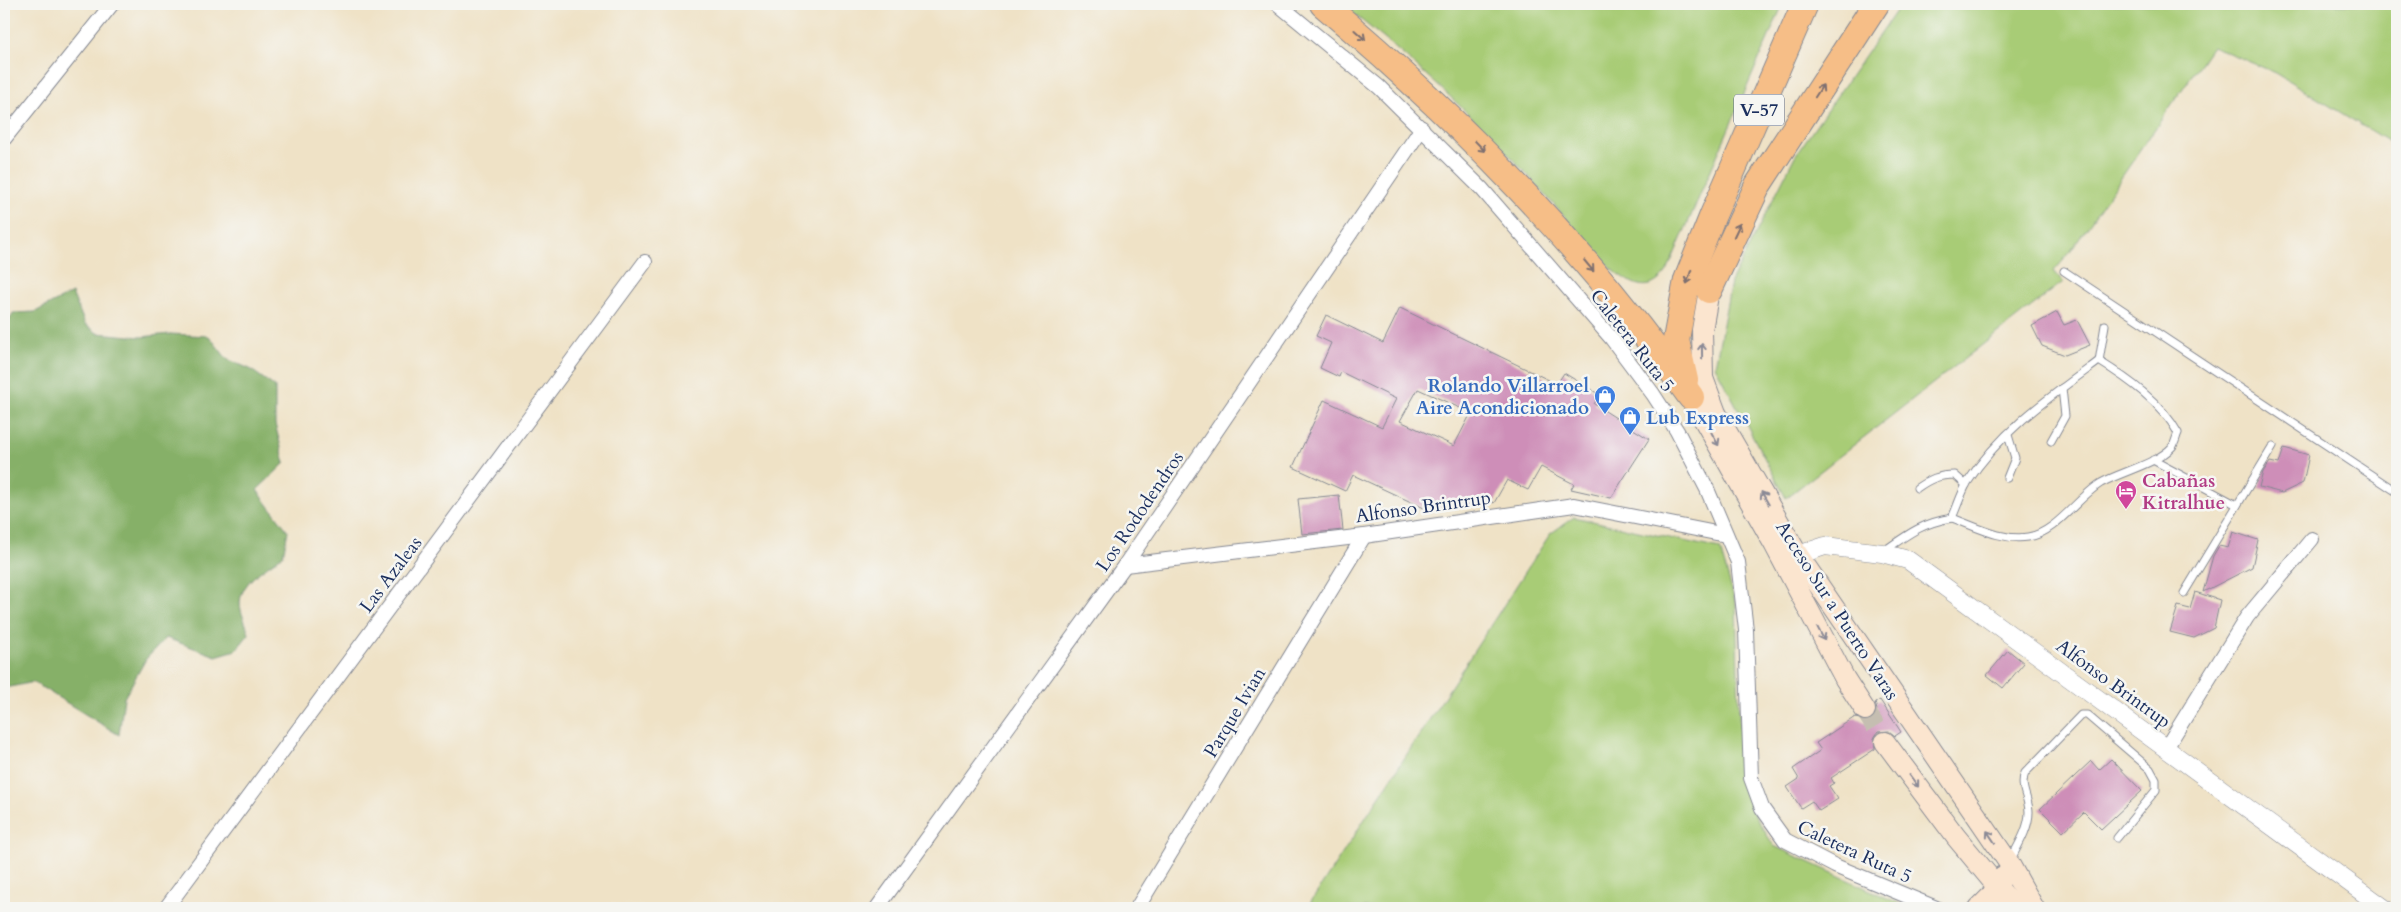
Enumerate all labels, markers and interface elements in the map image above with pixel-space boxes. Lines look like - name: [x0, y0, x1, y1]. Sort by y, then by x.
- one-way arrow: [1354, 29, 1367, 41]
- one-way arrow: [1815, 84, 1825, 98]
- road number: V-57: [1734, 94, 1784, 126]
- one-way arrow: [1474, 139, 1486, 152]
- one-way arrow: [1733, 223, 1742, 238]
- one-way arrow: [1583, 259, 1594, 272]
- one-way arrow: [1684, 269, 1693, 284]
- street label: Caletera Ruta 5: [1584, 284, 1681, 397]
- one-way arrow: [1698, 343, 1707, 359]
- place label: Rolando Villarroel Aire Acondicionado: [1416, 373, 1589, 421]
- shop icon: Rolando Villarroel Aire Acondicionado: [1593, 384, 1617, 415]
- shop icon: Lub Express: [1618, 405, 1642, 436]
- place label: Lub Express: [1646, 405, 1749, 431]
- one-way arrow: [1710, 432, 1720, 446]
- street label: Los Rododendros: [1090, 446, 1190, 577]
- place label: Cabañas Kitralhue: [2142, 468, 2225, 516]
- hotel icon: Cabañas Kitralhue: [2114, 479, 2138, 510]
- street label: Alfonso Brintrup: [1354, 485, 1492, 529]
- one-way arrow: [1760, 491, 1770, 505]
- street label: Acceso Sur a Puerto Varas: [1769, 516, 1905, 705]
- street label: Las Azaleas: [354, 531, 428, 618]
- one-way arrow: [1817, 626, 1826, 641]
- street label: Alfonso Brintrup: [2051, 633, 2176, 734]
- street label: Parque Ivian: [1198, 662, 1272, 763]
- one-way arrow: [1909, 774, 1920, 787]
- street label: Caletera Ruta 5: [1793, 814, 1916, 890]
- one-way arrow: [1986, 830, 1996, 844]

